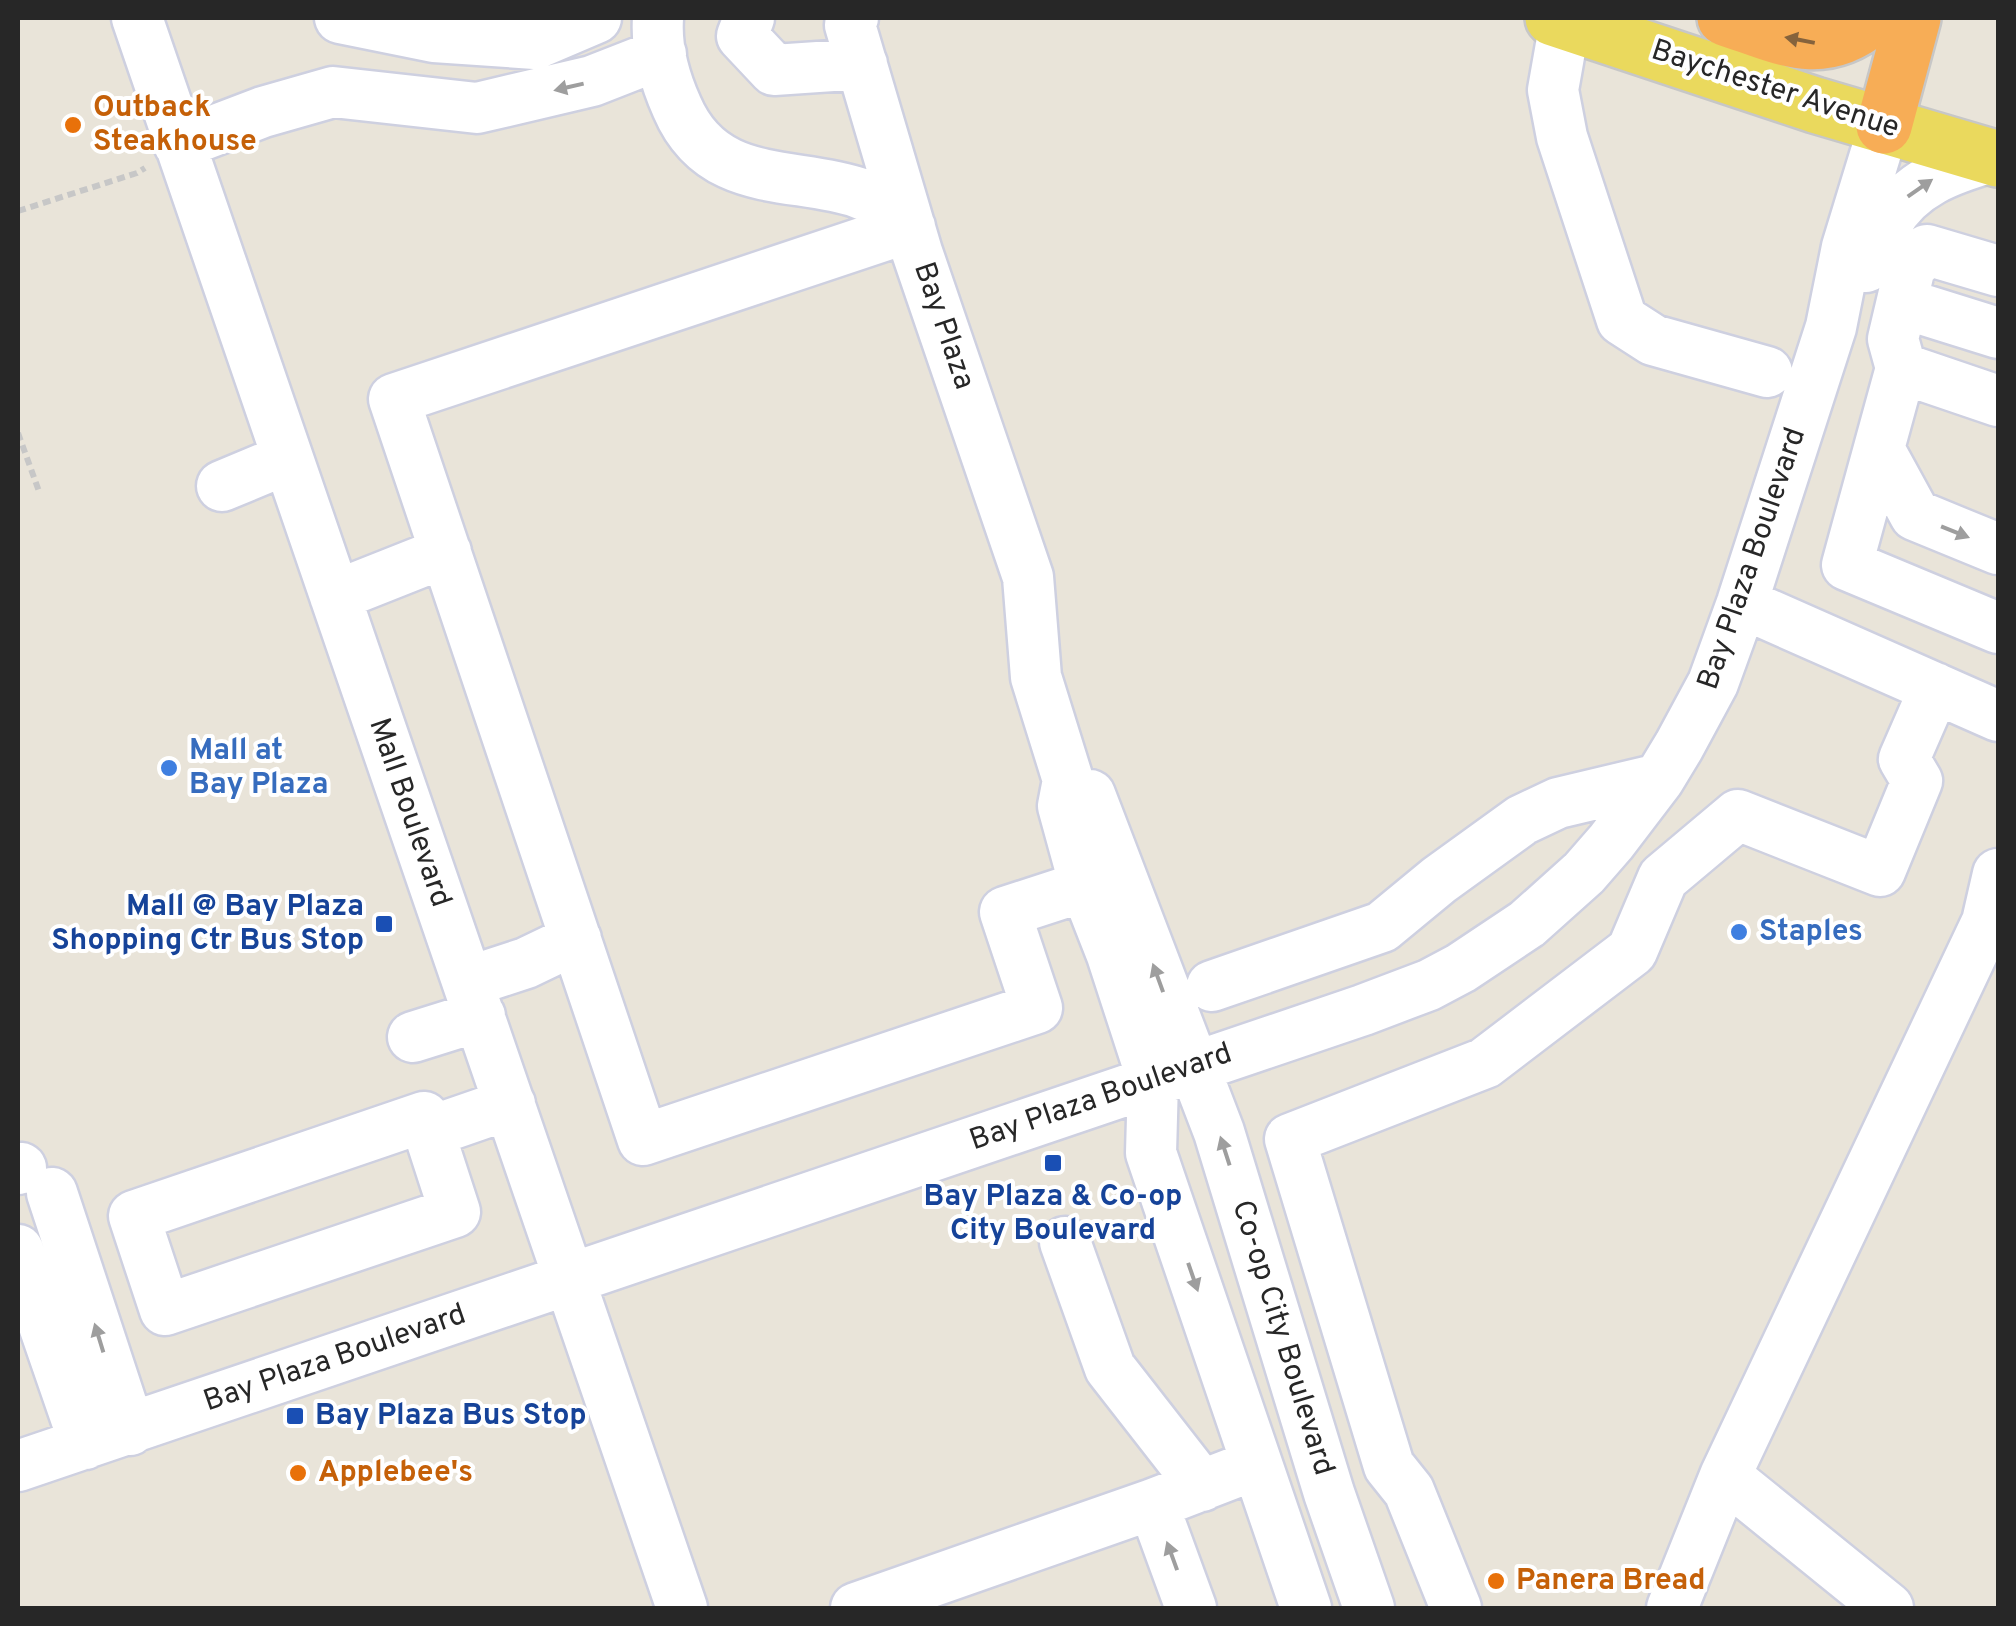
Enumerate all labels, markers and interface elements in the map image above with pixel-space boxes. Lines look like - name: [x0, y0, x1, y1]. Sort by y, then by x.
- street label: Baychester Avenue: [1646, 32, 1904, 148]
- one-way arrow: [1784, 32, 1815, 47]
- one-way arrow: [553, 79, 584, 95]
- place label: Outback Steakhouse: [93, 90, 257, 161]
- marker: Outback Steakhouse: [62, 114, 84, 136]
- one-way arrow: [1907, 179, 1934, 198]
- street label: Bay Plaza: [904, 258, 982, 394]
- street label: Bay Plaza Boulevard: [1691, 423, 1815, 695]
- one-way arrow: [1941, 524, 1971, 540]
- street label: Mall Boulevard: [359, 714, 459, 912]
- place label: Mall at Bay Plaza: [189, 733, 329, 804]
- marker: Mall at Bay Plaza: [158, 757, 180, 779]
- place label: Mall @ Bay Plaza Shopping Ctr Bus Stop: [51, 889, 364, 960]
- marker: Mall @ Bay Plaza Shopping Ctr Bus Stop: [373, 913, 395, 935]
- place label: Staples: [1759, 914, 1863, 951]
- marker: Staples: [1728, 921, 1750, 943]
- one-way arrow: [1150, 962, 1165, 992]
- street label: Bay Plaza Boulevard: [965, 1036, 1237, 1160]
- one-way arrow: [1217, 1135, 1232, 1166]
- marker: Bay Plaza & Co-op City Boulevard: [1042, 1152, 1064, 1174]
- place label: Bay Plaza & Co-op City Boulevard: [924, 1179, 1182, 1250]
- street label: Co-op City Boulevard: [1223, 1196, 1341, 1480]
- one-way arrow: [1186, 1262, 1201, 1292]
- street label: Bay Plaza Boulevard: [199, 1297, 471, 1421]
- one-way arrow: [90, 1322, 105, 1352]
- place label: Bay Plaza Bus Stop: [315, 1398, 587, 1435]
- marker: Bay Plaza Bus Stop: [284, 1405, 306, 1427]
- place label: Applebee's: [318, 1455, 473, 1492]
- marker: Applebee's: [287, 1462, 309, 1484]
- one-way arrow: [1164, 1541, 1179, 1571]
- place label: Panera Bread: [1516, 1563, 1706, 1600]
- marker: Panera Bread: [1485, 1570, 1507, 1592]

